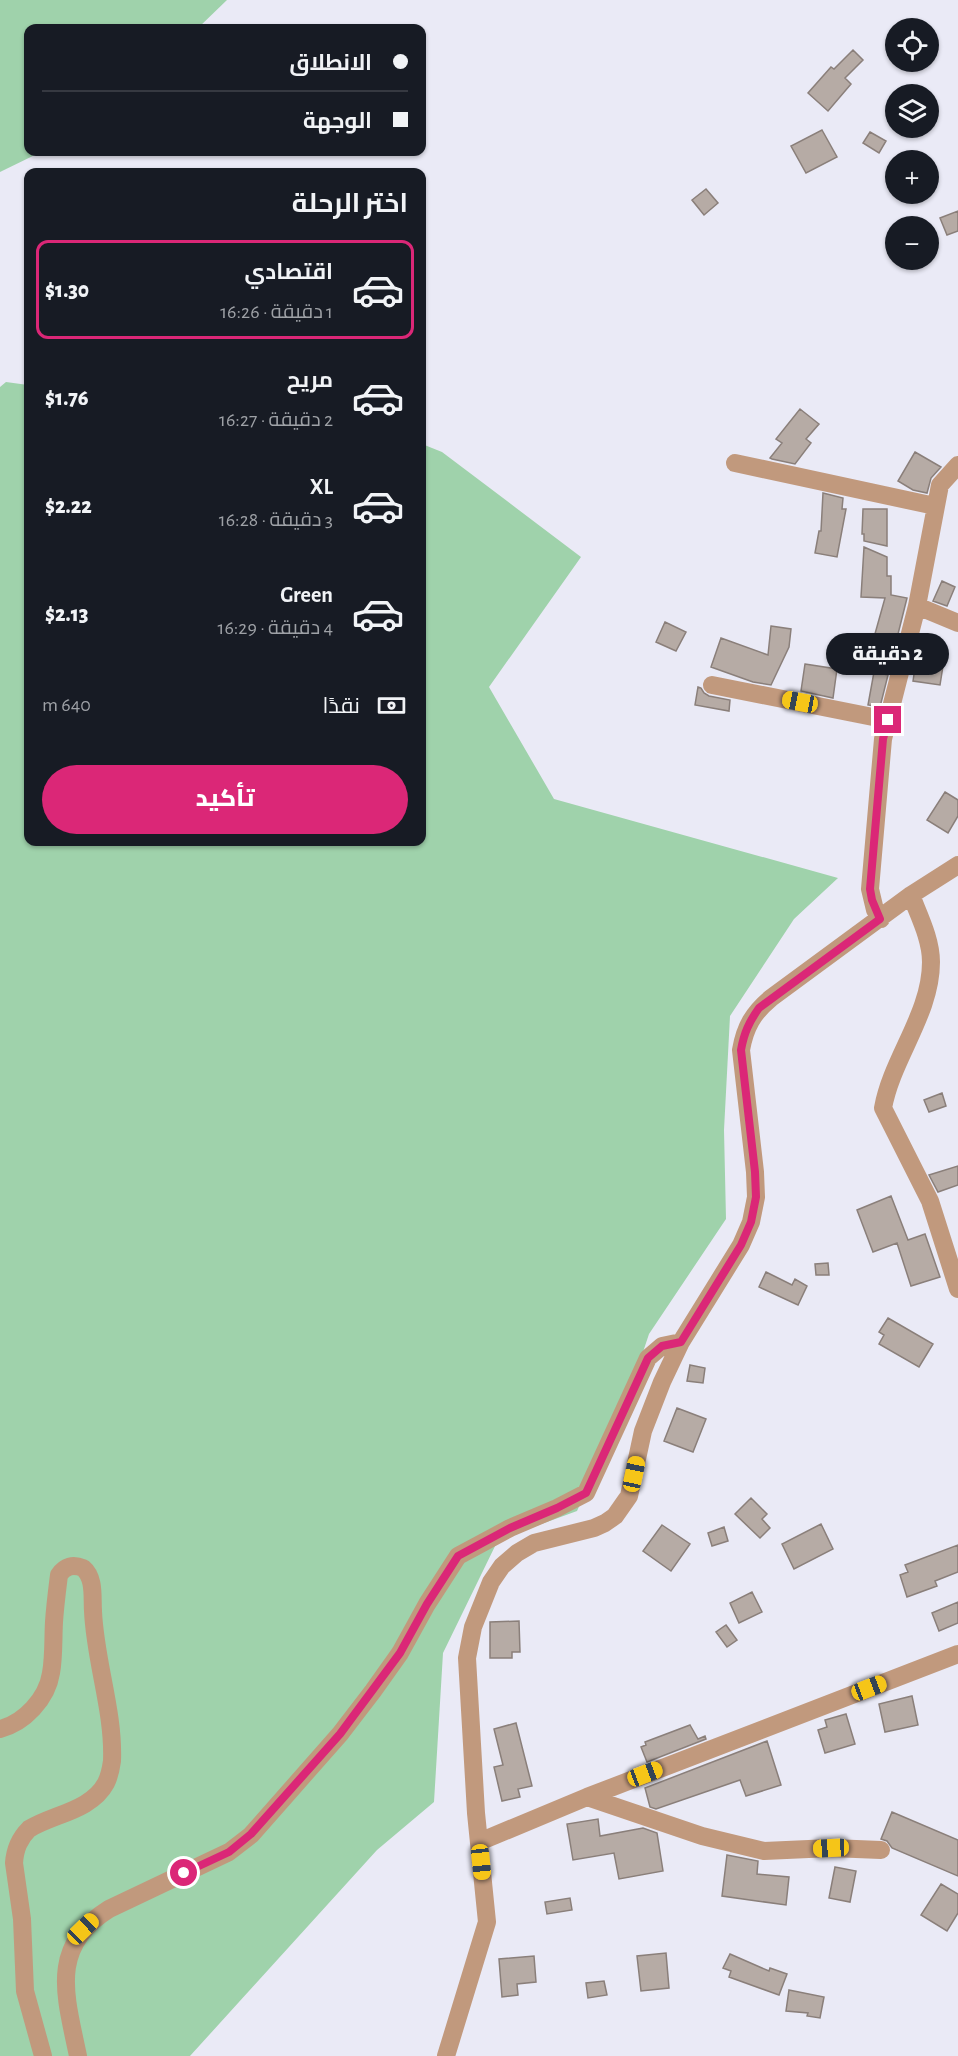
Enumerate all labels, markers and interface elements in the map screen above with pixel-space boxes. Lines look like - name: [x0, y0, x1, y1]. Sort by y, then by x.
- map controls: [885, 18, 939, 270]
- button: locate: [885, 18, 939, 72]
- text: الانطلاق: [289, 52, 372, 74]
- button: layers: [885, 84, 939, 138]
- text: الوجهة: [303, 110, 372, 132]
- button: +: [885, 150, 939, 204]
- text: اختر الرحلة: [292, 190, 408, 217]
- button: −: [885, 216, 939, 270]
- text: اقتصادي: [244, 261, 333, 283]
- icon: car: [351, 263, 405, 317]
- text: $1.30: [45, 279, 89, 301]
- text: 1 دقيقة · 16:26: [220, 302, 333, 322]
- text: مريح: [287, 369, 333, 391]
- icon: car: [351, 371, 405, 425]
- text: $1.76: [45, 387, 89, 409]
- text: 2 دقيقة · 16:27: [219, 410, 333, 430]
- text: XL: [310, 476, 333, 498]
- icon: car: [351, 479, 405, 533]
- text: $2.22: [45, 495, 92, 517]
- text: 3 دقيقة · 16:28: [219, 510, 333, 530]
- text: Green: [280, 584, 333, 606]
- icon: car: [351, 587, 405, 641]
- text: $2.13: [45, 603, 88, 625]
- text: 4 دقيقة · 16:29: [218, 618, 333, 638]
- callout: 2 دقيقة: [826, 633, 950, 675]
- text: 2 دقيقة: [852, 644, 923, 664]
- icon: cash: [375, 689, 408, 722]
- car: [781, 690, 819, 714]
- text: 640 m: [42, 695, 91, 715]
- text: نقدًا: [322, 695, 360, 717]
- route end: [874, 706, 901, 733]
- button: تأكيد: [42, 765, 408, 834]
- car: [621, 1455, 647, 1493]
- car: [849, 1673, 889, 1703]
- car: [625, 1759, 665, 1789]
- car: [813, 1838, 849, 1858]
- car: [470, 1843, 492, 1881]
- route start: [170, 1859, 197, 1886]
- car: [64, 1910, 102, 1948]

